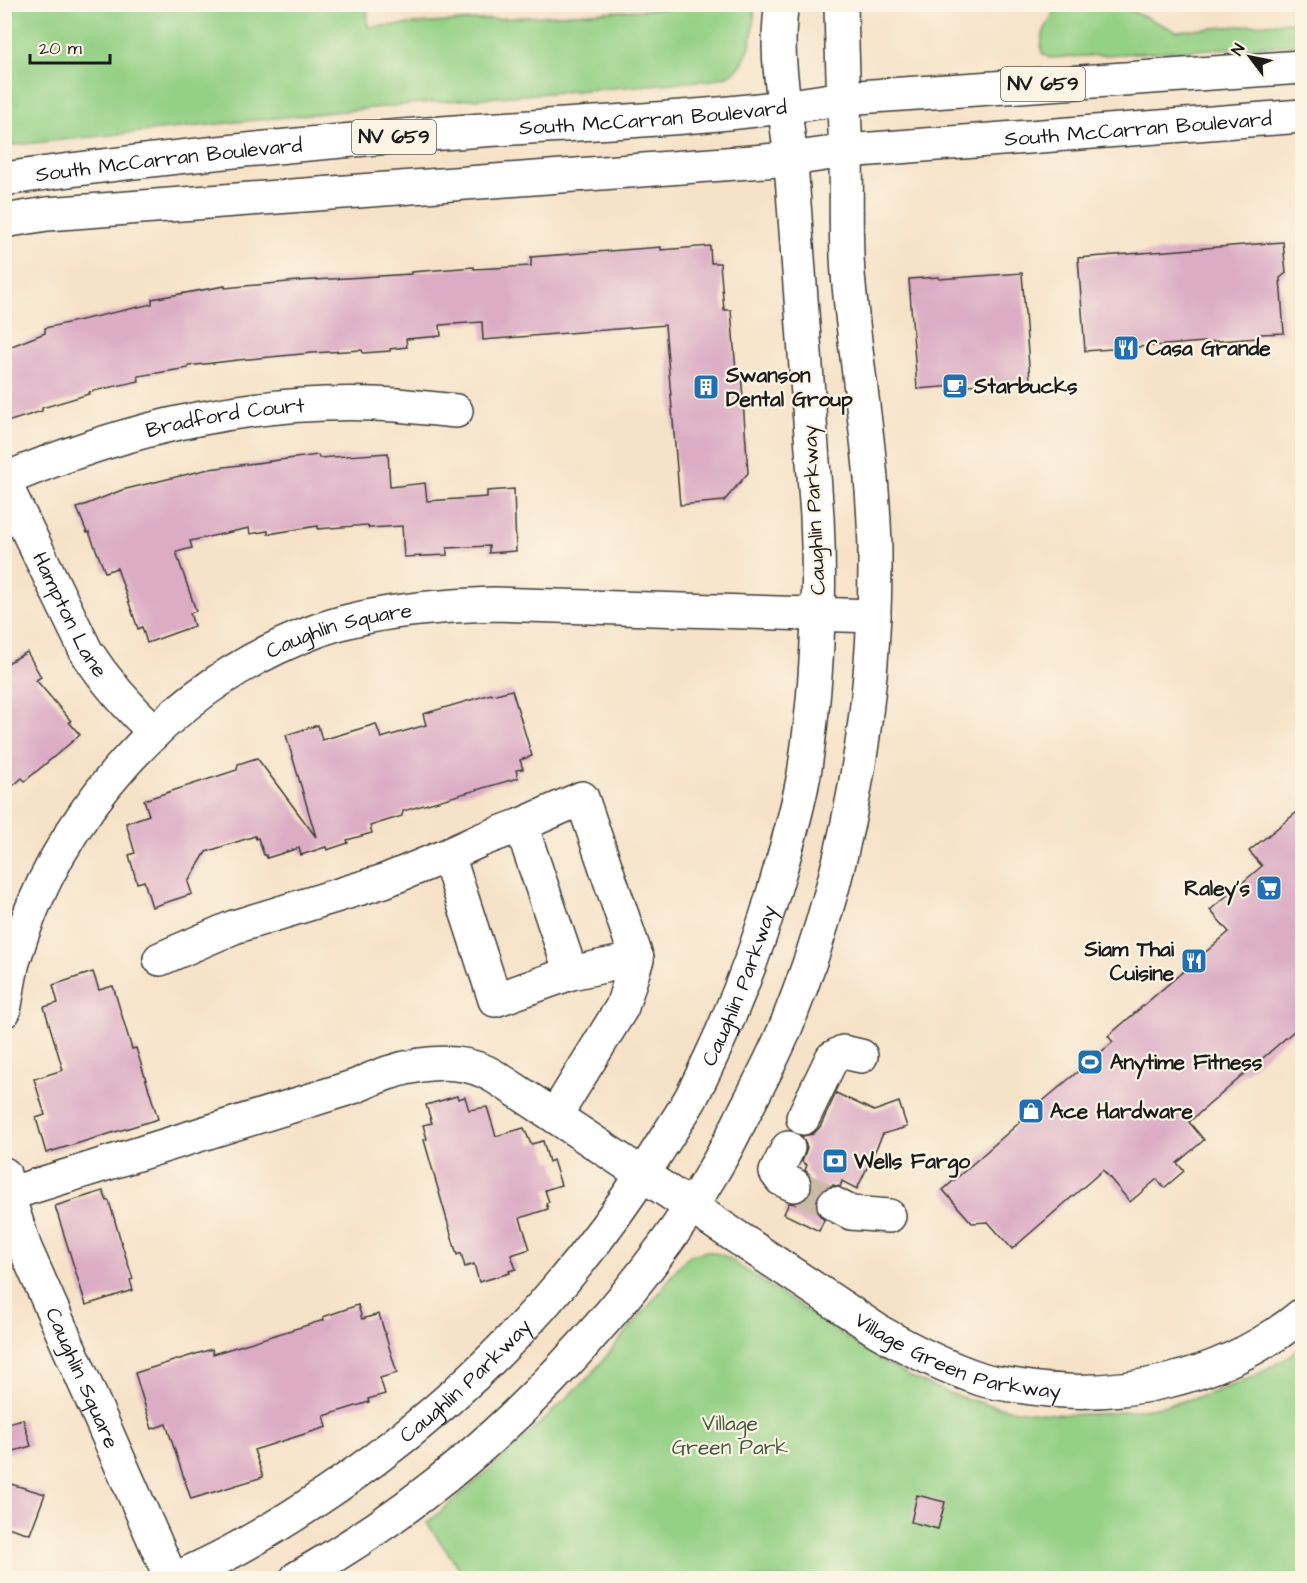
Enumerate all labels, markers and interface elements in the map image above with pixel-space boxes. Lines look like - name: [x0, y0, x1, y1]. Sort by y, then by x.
- scale bar: [30, 27, 110, 65]
- north arrow: [1220, 27, 1280, 87]
- text: 20 m: [39, 36, 82, 61]
- text: N: [1226, 39, 1250, 60]
- road number: NV 659: [1001, 67, 1085, 101]
- street label: South McCarran Boulevard: [518, 92, 789, 142]
- street label: South McCarran Boulevard: [1003, 104, 1273, 153]
- road number: NV 659: [352, 120, 436, 154]
- street label: South McCarran Boulevard: [34, 130, 304, 189]
- restaurant icon: Casa Grande: [1111, 333, 1141, 363]
- place label: Casa Grande: [1146, 334, 1271, 363]
- place label: Swanson Dental Group: [725, 361, 853, 415]
- cafe icon: Starbucks: [940, 371, 970, 401]
- building icon: Swanson Dental Group: [691, 372, 721, 402]
- place label: Starbucks: [973, 372, 1078, 401]
- street label: Bradford Court: [143, 390, 306, 445]
- street label: Caughlin Parkway: [795, 423, 835, 596]
- street label: Hampton Lane: [25, 547, 114, 683]
- street label: Caughlin Square: [261, 595, 414, 665]
- supermarket icon: Raley's: [1254, 873, 1284, 903]
- place label: Raley's: [1184, 874, 1250, 906]
- street label: Caughlin Parkway: [694, 901, 785, 1071]
- place label: Siam Thai Cuisine: [1084, 935, 1175, 988]
- restaurant icon: Siam Thai Cuisine: [1179, 946, 1209, 976]
- sports icon: Anytime Fitness: [1075, 1047, 1105, 1077]
- place label: Anytime Fitness: [1110, 1048, 1263, 1080]
- shop icon: Ace Hardware: [1016, 1096, 1046, 1126]
- place label: Ace Hardware: [1050, 1097, 1194, 1126]
- bank icon: Wells Fargo: [820, 1146, 850, 1176]
- place label: Wells Fargo: [853, 1147, 970, 1178]
- street label: Caughlin Square: [39, 1303, 126, 1453]
- street label: Village Green Parkway: [849, 1305, 1062, 1407]
- street label: Caughlin Parkway: [393, 1312, 540, 1449]
- park label: Village Green Park: [672, 1409, 788, 1462]

